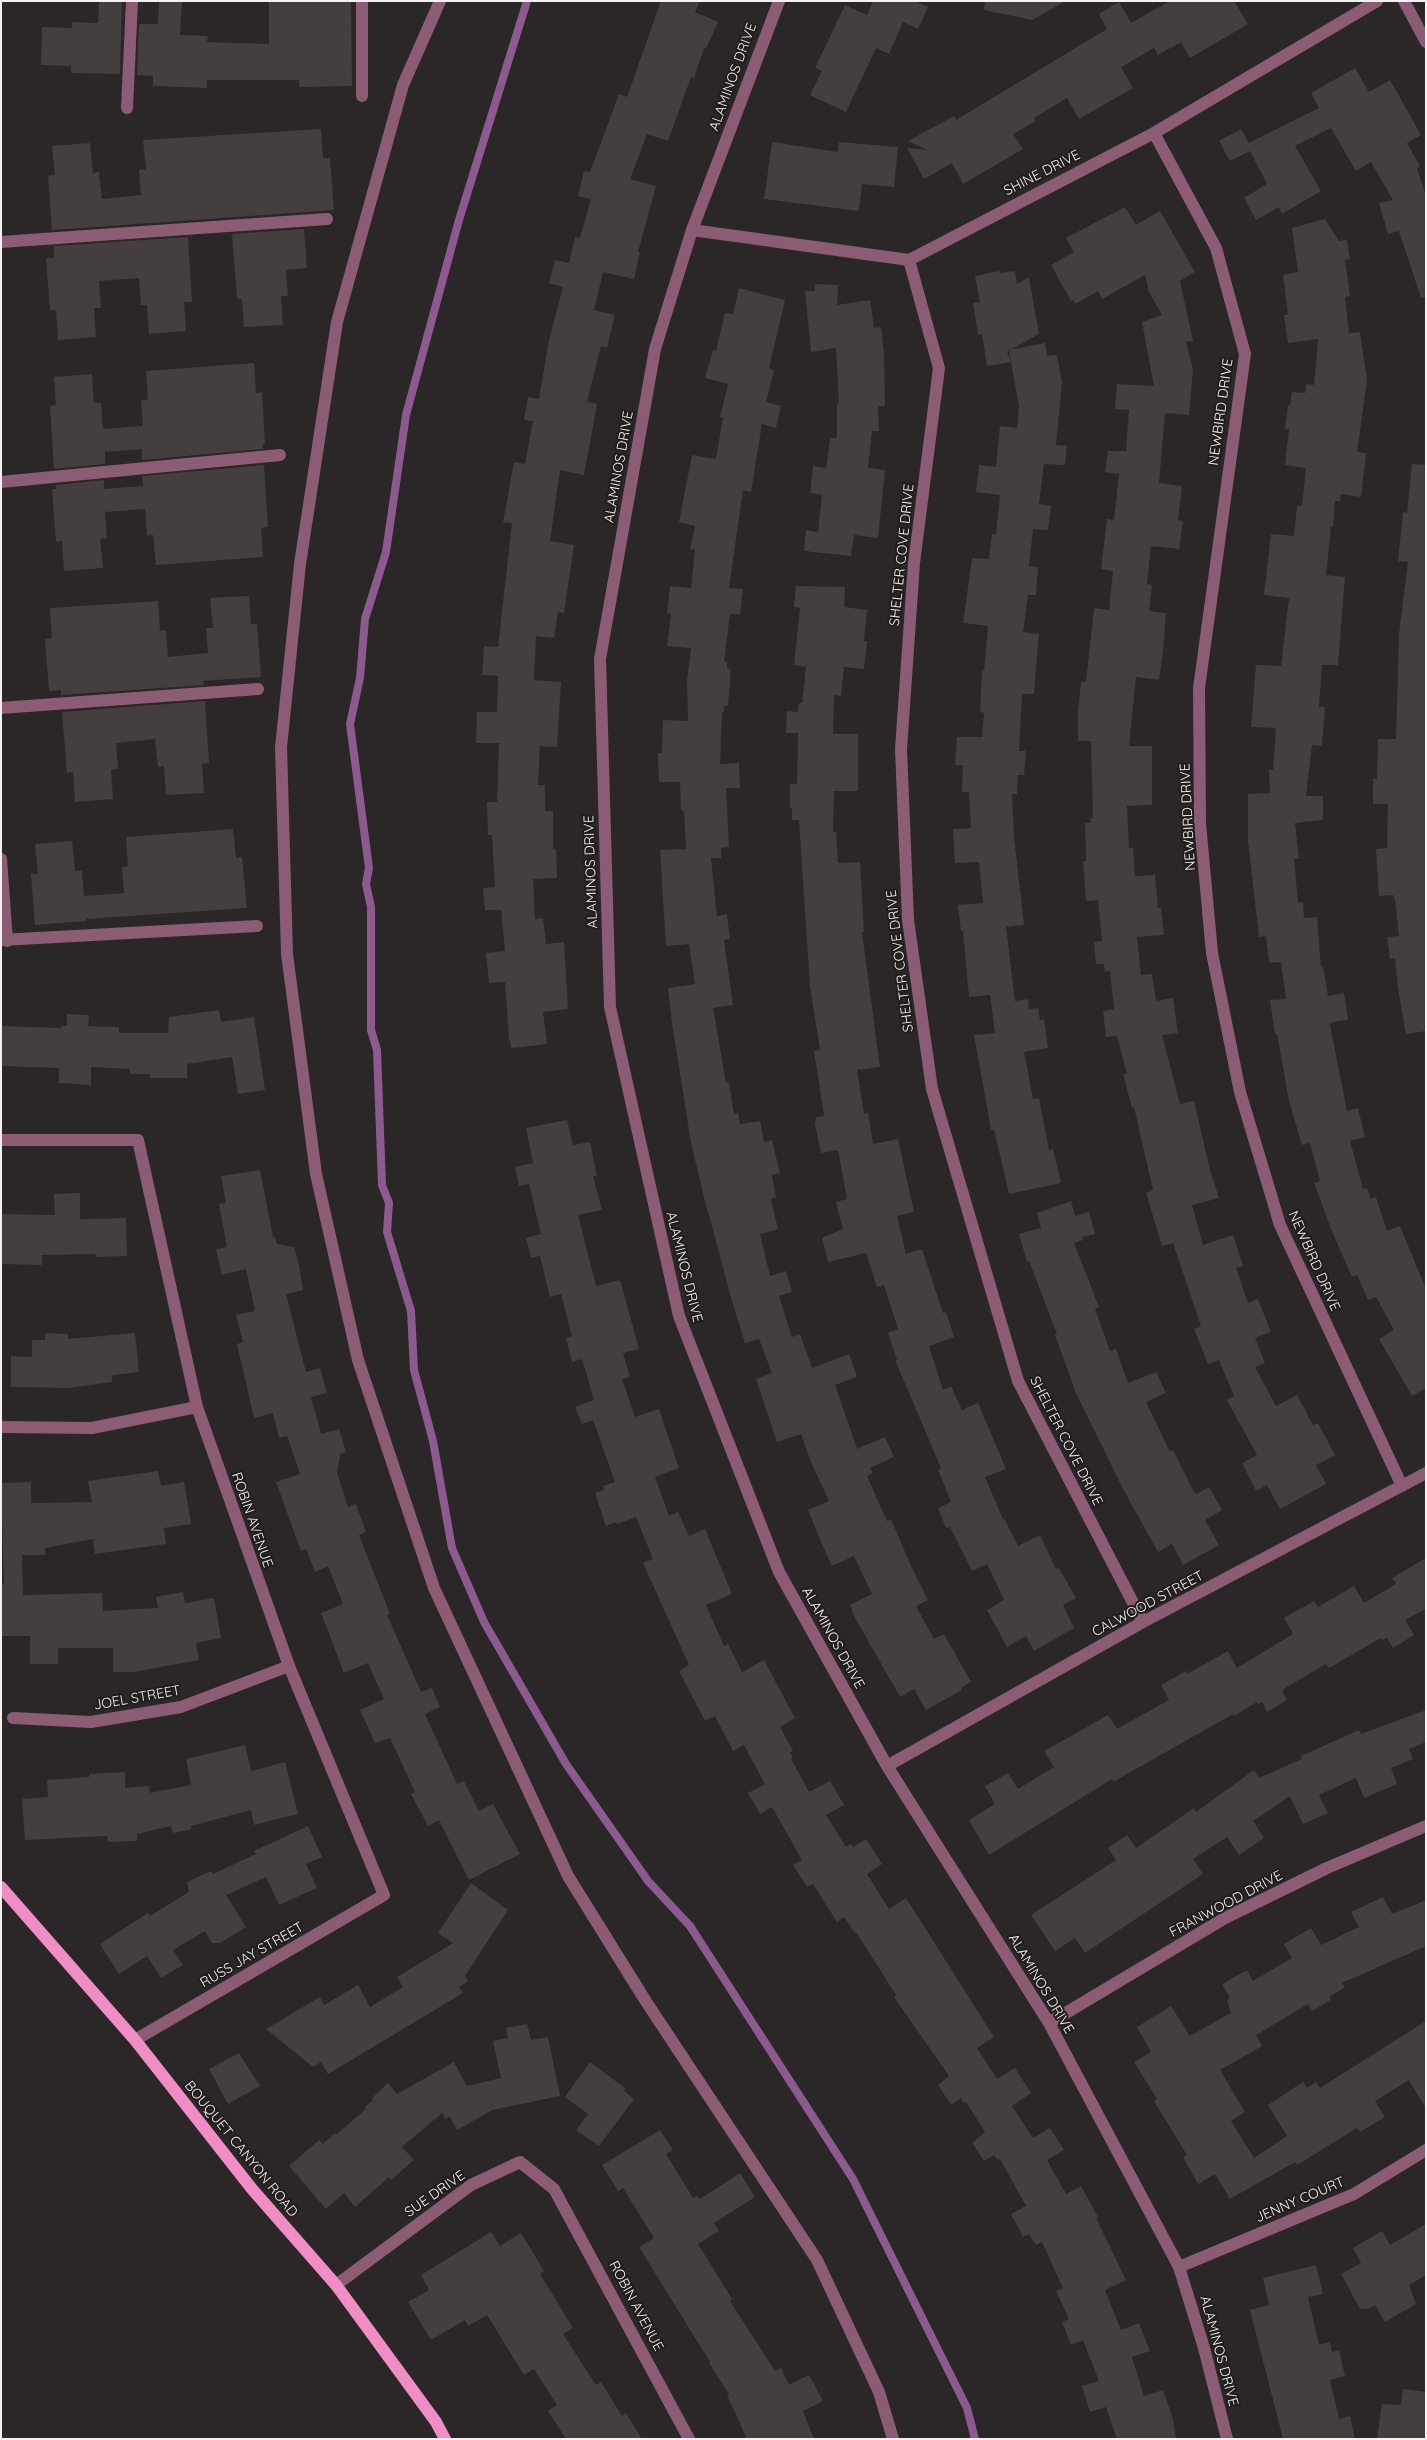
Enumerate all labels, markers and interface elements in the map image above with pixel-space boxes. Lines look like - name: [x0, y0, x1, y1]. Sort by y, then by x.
- street label: ALAMINOS DRIVE: [706, 21, 760, 133]
- street label: SHINE DRIVE: [1001, 147, 1083, 199]
- street label: NEWBIRD DRIVE: [1205, 357, 1237, 467]
- street label: ALAMINOS DRIVE: [601, 410, 637, 524]
- street label: SHELTER COVE DRIVE: [886, 483, 918, 627]
- street label: NEWBIRD DRIVE: [1177, 763, 1199, 871]
- street label: ALAMINOS DRIVE: [581, 815, 601, 929]
- street label: SHELTER COVE DRIVE: [883, 889, 917, 1033]
- street label: NEWBIRD DRIVE: [1284, 1208, 1344, 1314]
- street label: ALAMINOS DRIVE: [662, 1210, 706, 1324]
- street label: SHELTER COVE DRIVE: [1026, 1373, 1106, 1509]
- street label: ROBIN AVENUE: [228, 1470, 276, 1570]
- street label: CALWOOD STREET: [1089, 1567, 1207, 1641]
- street label: ALAMINOS DRIVE: [798, 1584, 868, 1692]
- street label: JOEL STREET: [92, 1682, 182, 1714]
- street label: FRANWOOD DRIVE: [1167, 1867, 1285, 1941]
- street label: RUSS JAY STREET: [197, 1919, 307, 1991]
- street label: ALAMINOS DRIVE: [1005, 1931, 1077, 2037]
- street label: BOUQUET CANYON ROAD: [181, 2077, 301, 2221]
- street label: SUE DRIVE: [402, 2167, 468, 2221]
- street label: JENNY COURT: [1253, 2174, 1347, 2226]
- street label: ROBIN AVENUE: [605, 2258, 667, 2354]
- street label: ALAMINOS DRIVE: [1196, 2294, 1242, 2408]

